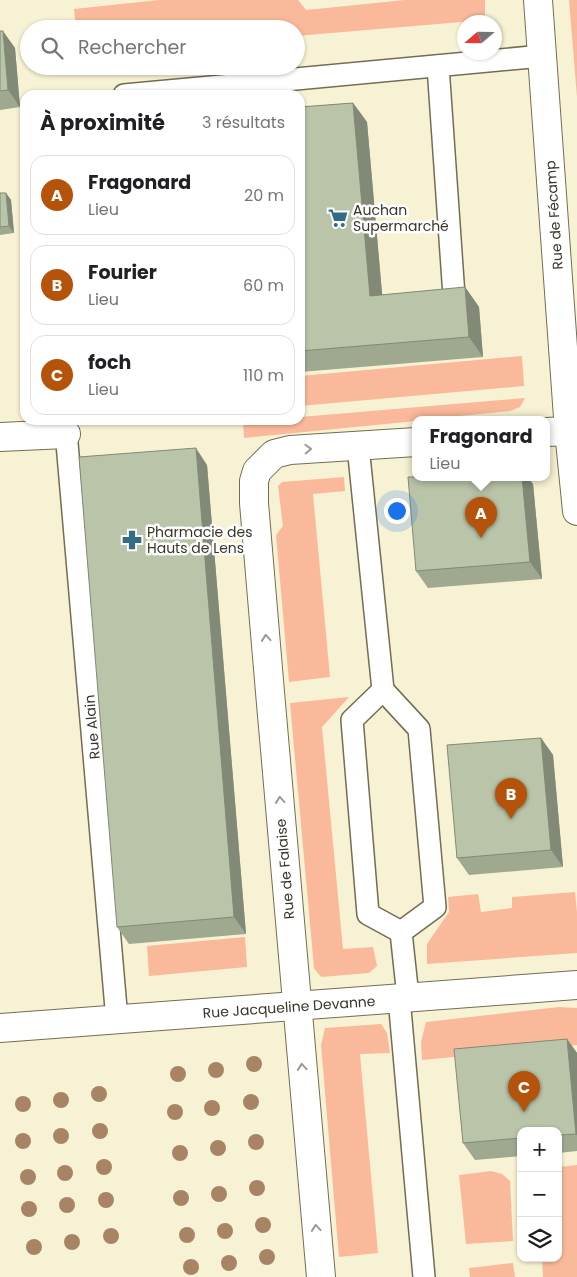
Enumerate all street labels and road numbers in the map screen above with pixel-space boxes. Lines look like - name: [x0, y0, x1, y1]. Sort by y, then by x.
- street label: Rue de Fécamp: [540, 160, 568, 270]
- street label: Rue Alain: [79, 694, 105, 760]
- street label: Rue de Falaise: [271, 818, 299, 920]
- street label: Rue Jacqueline Devanne: [202, 991, 376, 1023]

